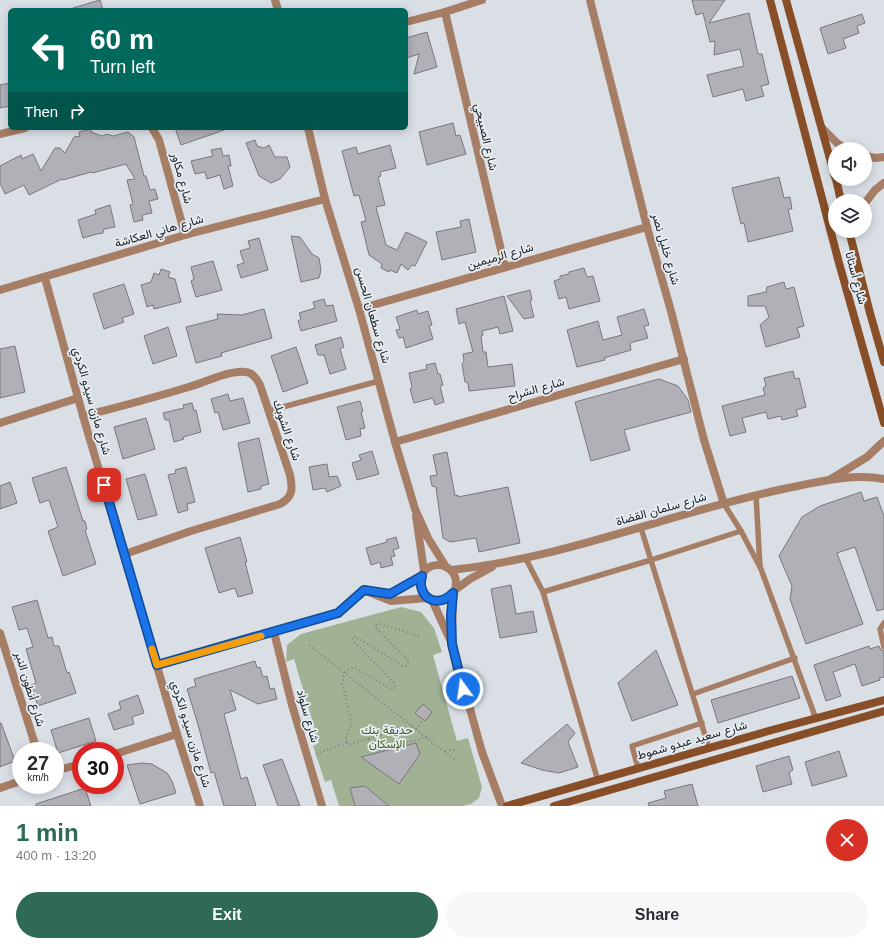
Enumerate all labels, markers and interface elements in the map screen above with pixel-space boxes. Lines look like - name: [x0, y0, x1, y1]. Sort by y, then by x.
- icon: left: [24, 24, 76, 76]
- text: 60 m: [90, 24, 154, 55]
- text: Turn left: [90, 57, 155, 77]
- icon: right: [66, 100, 88, 122]
- street label: شارع الصبيحي: [469, 102, 501, 173]
- text: Then: [24, 103, 58, 120]
- map controls: [828, 142, 872, 238]
- button: sound: [828, 142, 872, 186]
- street label: شارع مكاور: [166, 150, 196, 206]
- button: layers: [828, 194, 872, 238]
- street label: شارع خليل نصر: [647, 211, 683, 287]
- street label: شارع هاني العكاشة: [113, 212, 206, 253]
- street label: شارع الرميمين: [465, 240, 535, 274]
- street label: شارع أستانا: [840, 250, 870, 306]
- street label: شارع سطعان الحسن: [351, 265, 393, 365]
- street label: شارع مازن سيدو الكردي: [67, 346, 114, 457]
- street label: شارع الشراح: [506, 374, 567, 406]
- street label: شارع الشوبك: [268, 398, 304, 463]
- pin: [87, 468, 121, 502]
- icon: arrive: [93, 474, 115, 496]
- street label: شارع سلمان القضاة: [614, 489, 708, 531]
- street label: شارع أنطون النبر: [10, 649, 48, 729]
- position arrow: [442, 668, 484, 710]
- street label: شارع مازن سيدو الكردي: [165, 679, 214, 790]
- street label: شارع سلواد: [292, 688, 322, 745]
- street label: شارع سعيد عبدو شموط: [635, 718, 749, 764]
- park label: حديقة بنك الإسكان: [361, 723, 413, 752]
- speed limit sign: 30: [72, 742, 124, 794]
- text: 27: [27, 752, 49, 774]
- text: km/h: [27, 772, 49, 783]
- text: 1 min: [16, 819, 79, 846]
- button: close: [826, 819, 868, 861]
- text: 400 m · 13:20: [16, 848, 96, 863]
- button: Exit: [16, 892, 438, 938]
- button: Share: [446, 892, 868, 938]

